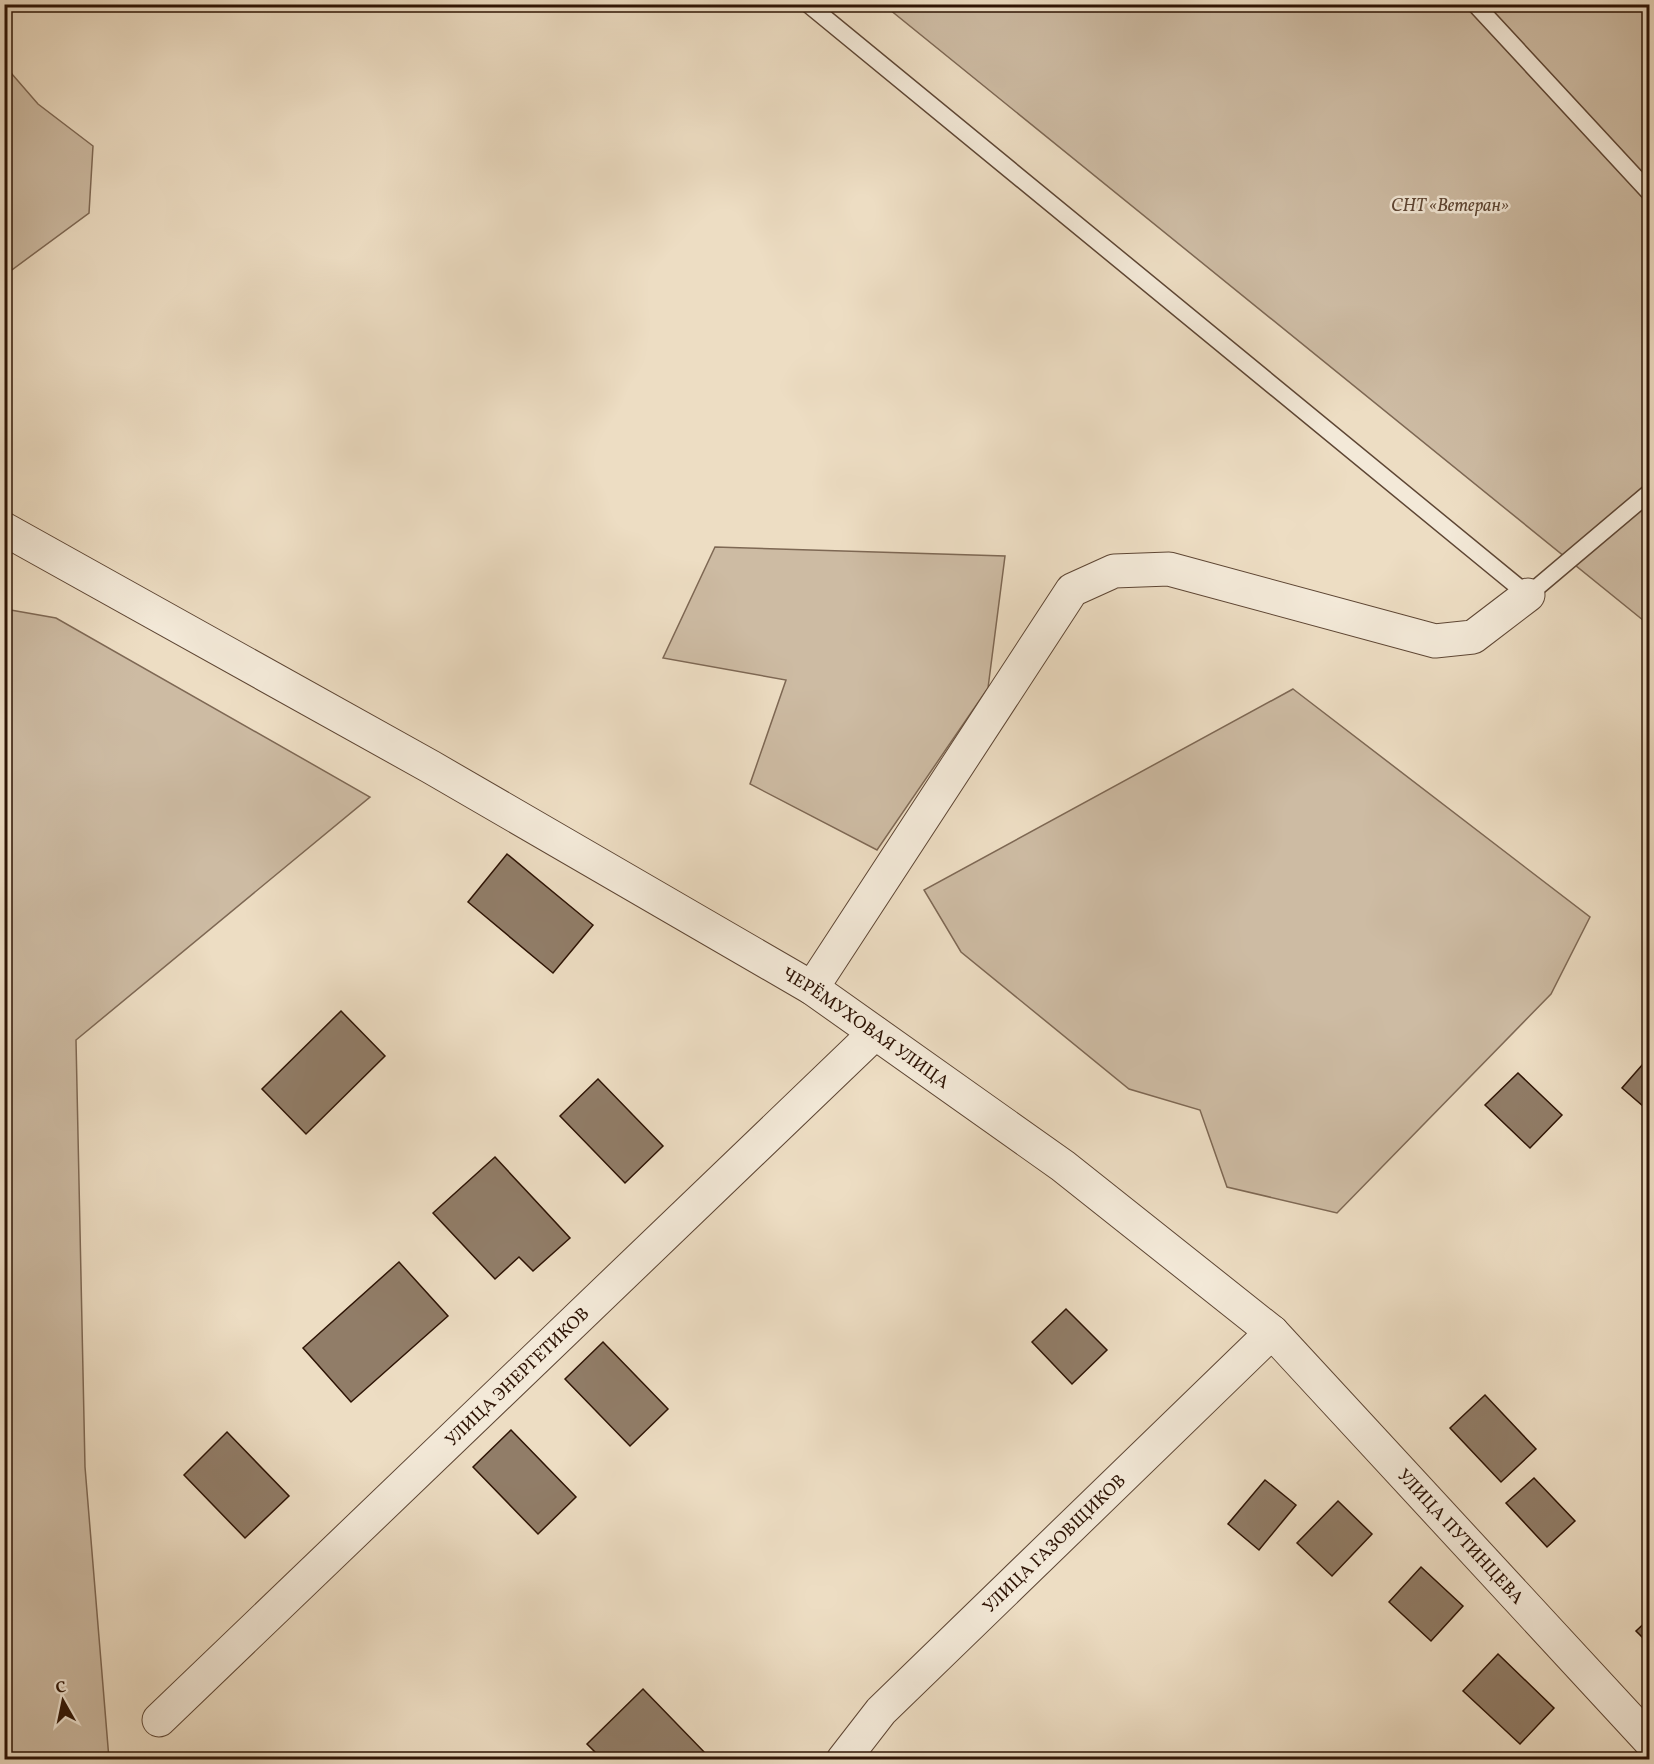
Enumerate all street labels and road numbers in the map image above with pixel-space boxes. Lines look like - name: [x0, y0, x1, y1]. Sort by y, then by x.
- street label: ЧЕРЁМУХОВАЯ УЛИЦА: [777, 962, 954, 1096]
- street label: УЛИЦА ЭНЕРГЕТИКОВ: [440, 1302, 596, 1453]
- street label: УЛИЦА ПУТИНЦЕВА: [1391, 1464, 1529, 1611]
- street label: УЛИЦА ГАЗОВЩИКОВ: [978, 1469, 1132, 1620]

